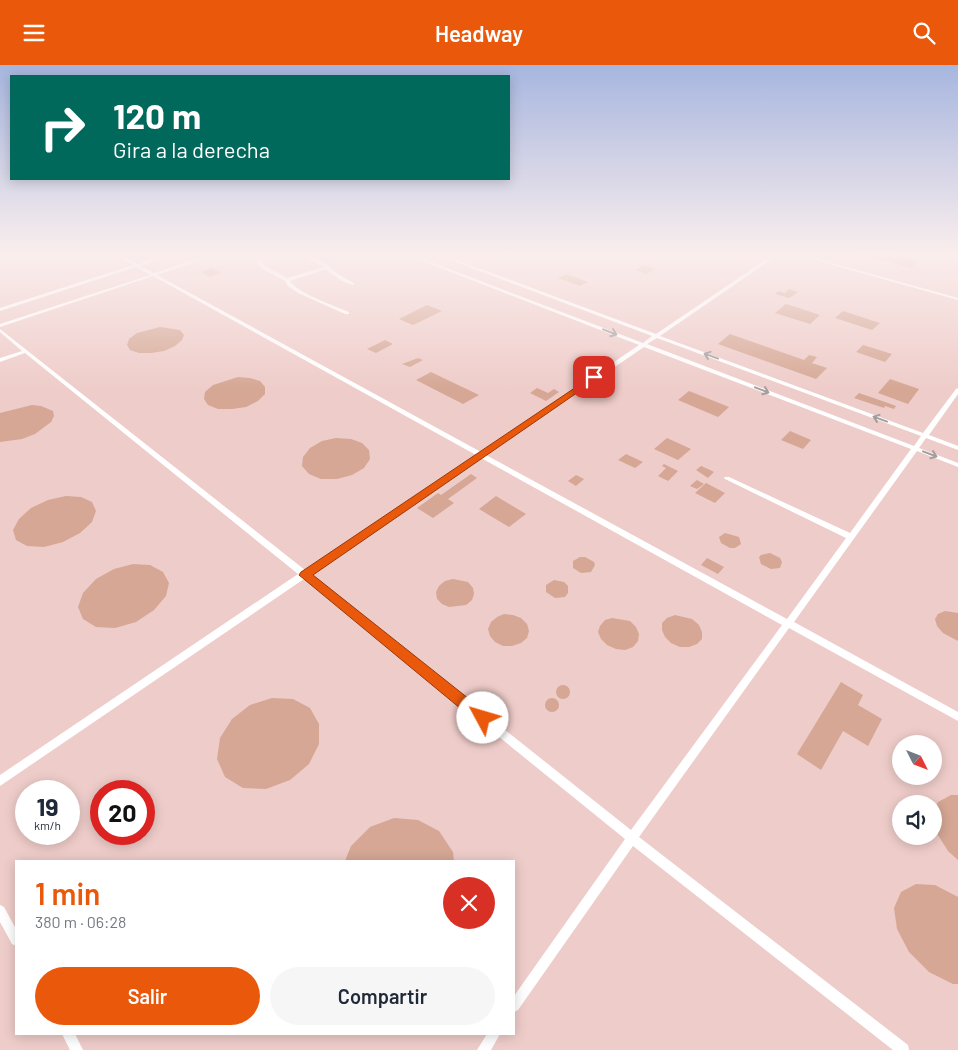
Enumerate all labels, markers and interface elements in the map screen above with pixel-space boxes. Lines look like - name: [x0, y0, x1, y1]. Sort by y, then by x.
- icon: menu: [20, 19, 48, 47]
- icon: search: [910, 19, 938, 47]
- text: Headway: [435, 20, 523, 46]
- text: 120 m: [113, 94, 201, 136]
- icon: right: [30, 95, 95, 160]
- text: Gira a la derecha: [113, 136, 270, 162]
- one-way arrow: [602, 328, 618, 337]
- one-way arrow: [704, 351, 719, 360]
- pin: [573, 356, 615, 398]
- icon: arrive: [580, 363, 608, 391]
- one-way arrow: [754, 386, 769, 395]
- one-way arrow: [872, 414, 888, 423]
- one-way arrow: [923, 451, 938, 460]
- position arrow: [456, 691, 508, 743]
- north arrow: [892, 735, 942, 785]
- map controls: [892, 735, 942, 845]
- speed limit sign: 20: [90, 780, 155, 845]
- text: 19: [36, 791, 59, 821]
- button: sound: [892, 795, 942, 845]
- text: km/h: [34, 818, 61, 832]
- text: 1 min: [35, 875, 100, 911]
- button: close: [443, 877, 495, 929]
- text: 380 m · 06:28: [35, 912, 126, 931]
- button: Salir: [35, 967, 260, 1025]
- button: Compartir: [270, 967, 495, 1025]

